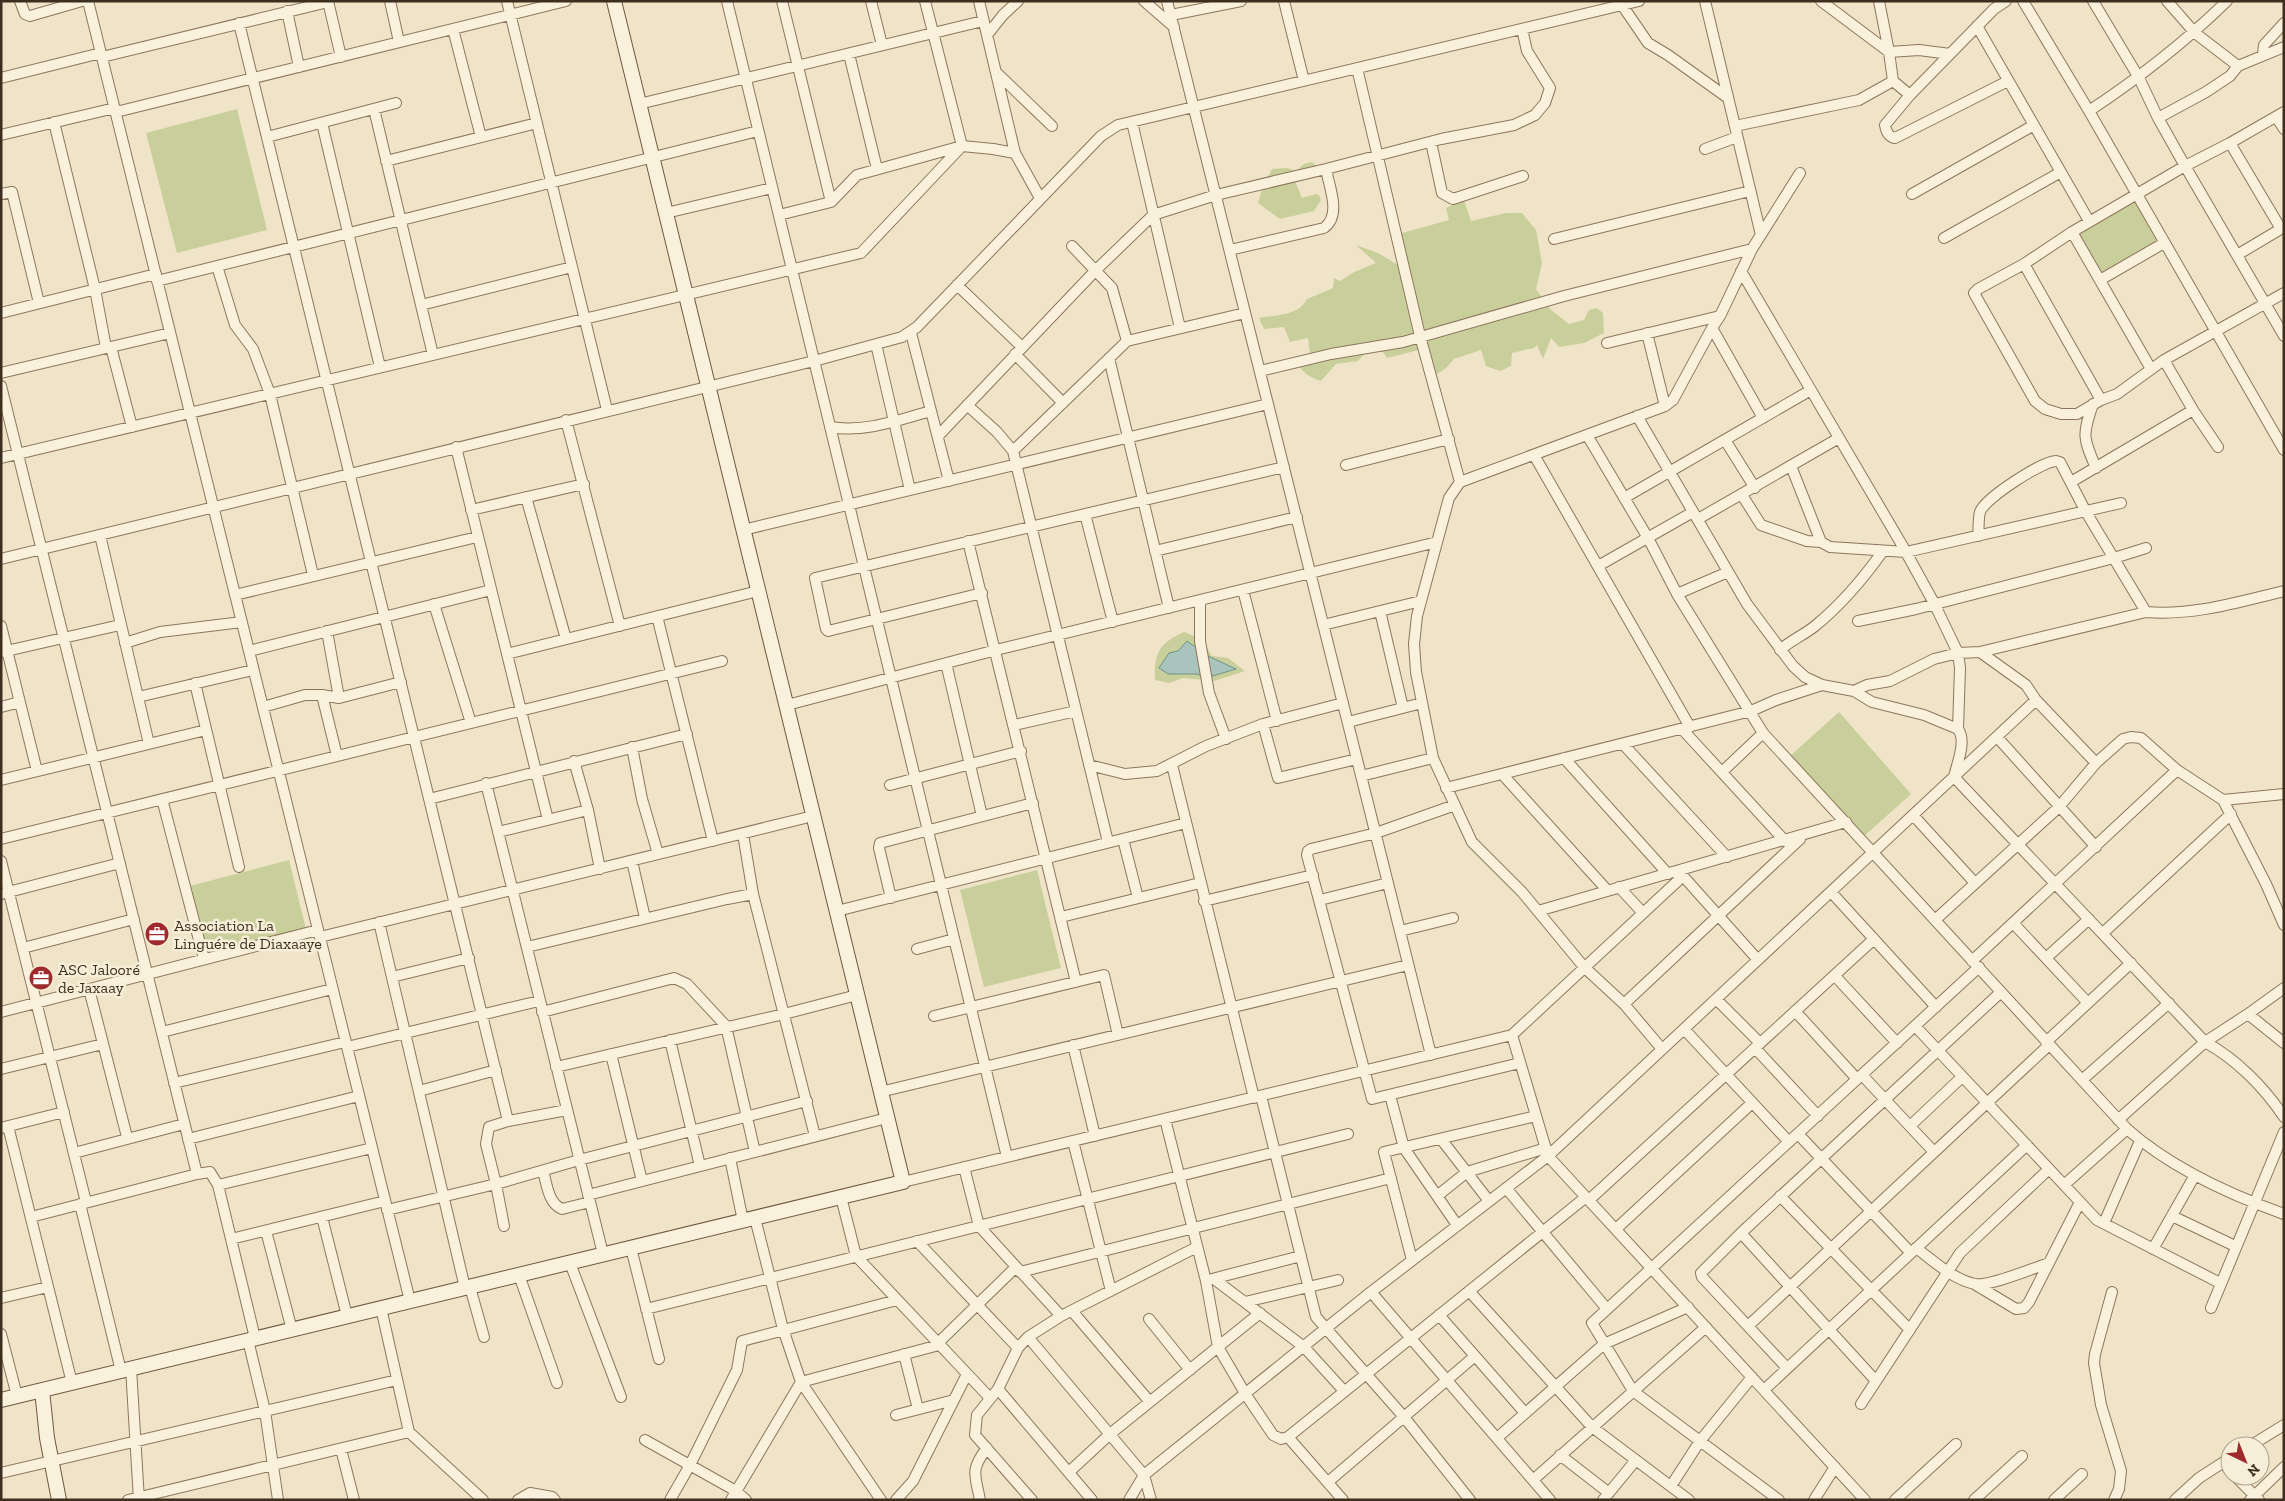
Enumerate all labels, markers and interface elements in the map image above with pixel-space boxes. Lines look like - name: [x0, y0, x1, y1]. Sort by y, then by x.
- place label: Association La Linguére de Diaxaaye: [174, 916, 322, 953]
- office icon: Association La Linguére de Diaxaaye: [144, 921, 170, 947]
- place label: ASC Jalooré de Jaxaay: [58, 960, 140, 997]
- office icon: ASC Jalooré de Jaxaay: [28, 965, 54, 991]
- north arrow: [2220, 1436, 2270, 1486]
- text: N: [2244, 1460, 2263, 1480]

